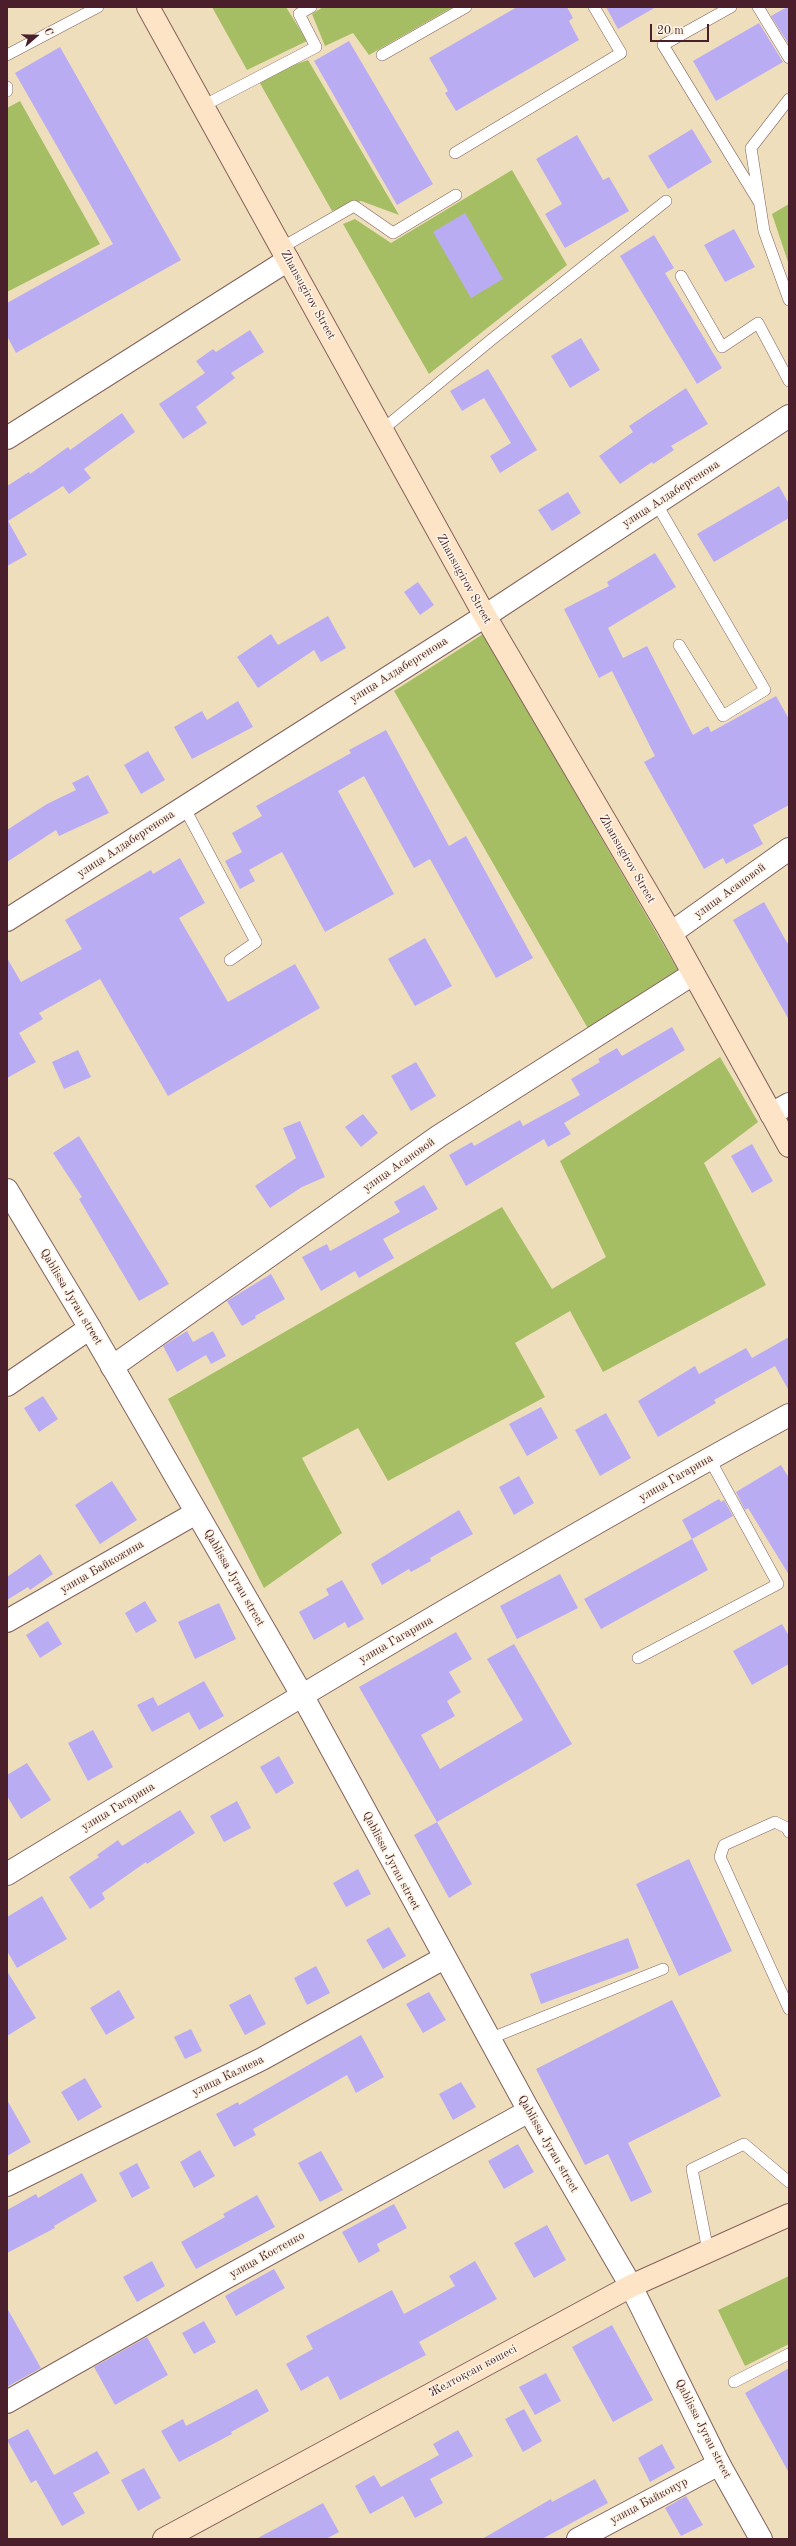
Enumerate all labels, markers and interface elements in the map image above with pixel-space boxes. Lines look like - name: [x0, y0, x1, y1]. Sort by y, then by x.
- north arrow: [16, 16, 56, 56]
- scale bar: [652, 16, 711, 42]
- text: 20 m: [657, 25, 684, 37]
- text: С: [41, 26, 54, 37]
- street label: Zhansugirov Street: [277, 248, 339, 342]
- street label: улица Алдабергенова: [620, 457, 722, 531]
- street label: Zhansugirov Street: [433, 532, 495, 626]
- street label: улица Алдабергенова: [347, 634, 451, 706]
- street label: улица Алдабергенова: [75, 807, 177, 881]
- street label: Zhansugirov Street: [596, 812, 658, 906]
- street label: улица Асановой: [691, 860, 769, 922]
- street label: улица Асановой: [360, 1135, 438, 1195]
- street label: Qablissa Jyrau street: [37, 1246, 105, 1348]
- street label: улица Гагарина: [636, 1451, 716, 1505]
- street label: Qablissa Jyrau street: [200, 1527, 268, 1629]
- street label: улица Байкожина: [57, 1537, 147, 1597]
- street label: улица Гагарина: [356, 1613, 436, 1667]
- street label: улица Гагарина: [79, 1779, 157, 1835]
- street label: Qablissa Jyrau street: [359, 1809, 423, 1913]
- street label: улица Калиева: [190, 2052, 266, 2100]
- street label: Qablissa Jyrau street: [514, 2093, 582, 2195]
- street label: улица Костенко: [227, 2228, 307, 2282]
- street label: Желтоқсан көшесі: [427, 2342, 519, 2400]
- street label: Qablissa Jyrau street: [672, 2377, 734, 2481]
- street label: улица Байконур: [608, 2474, 690, 2528]

